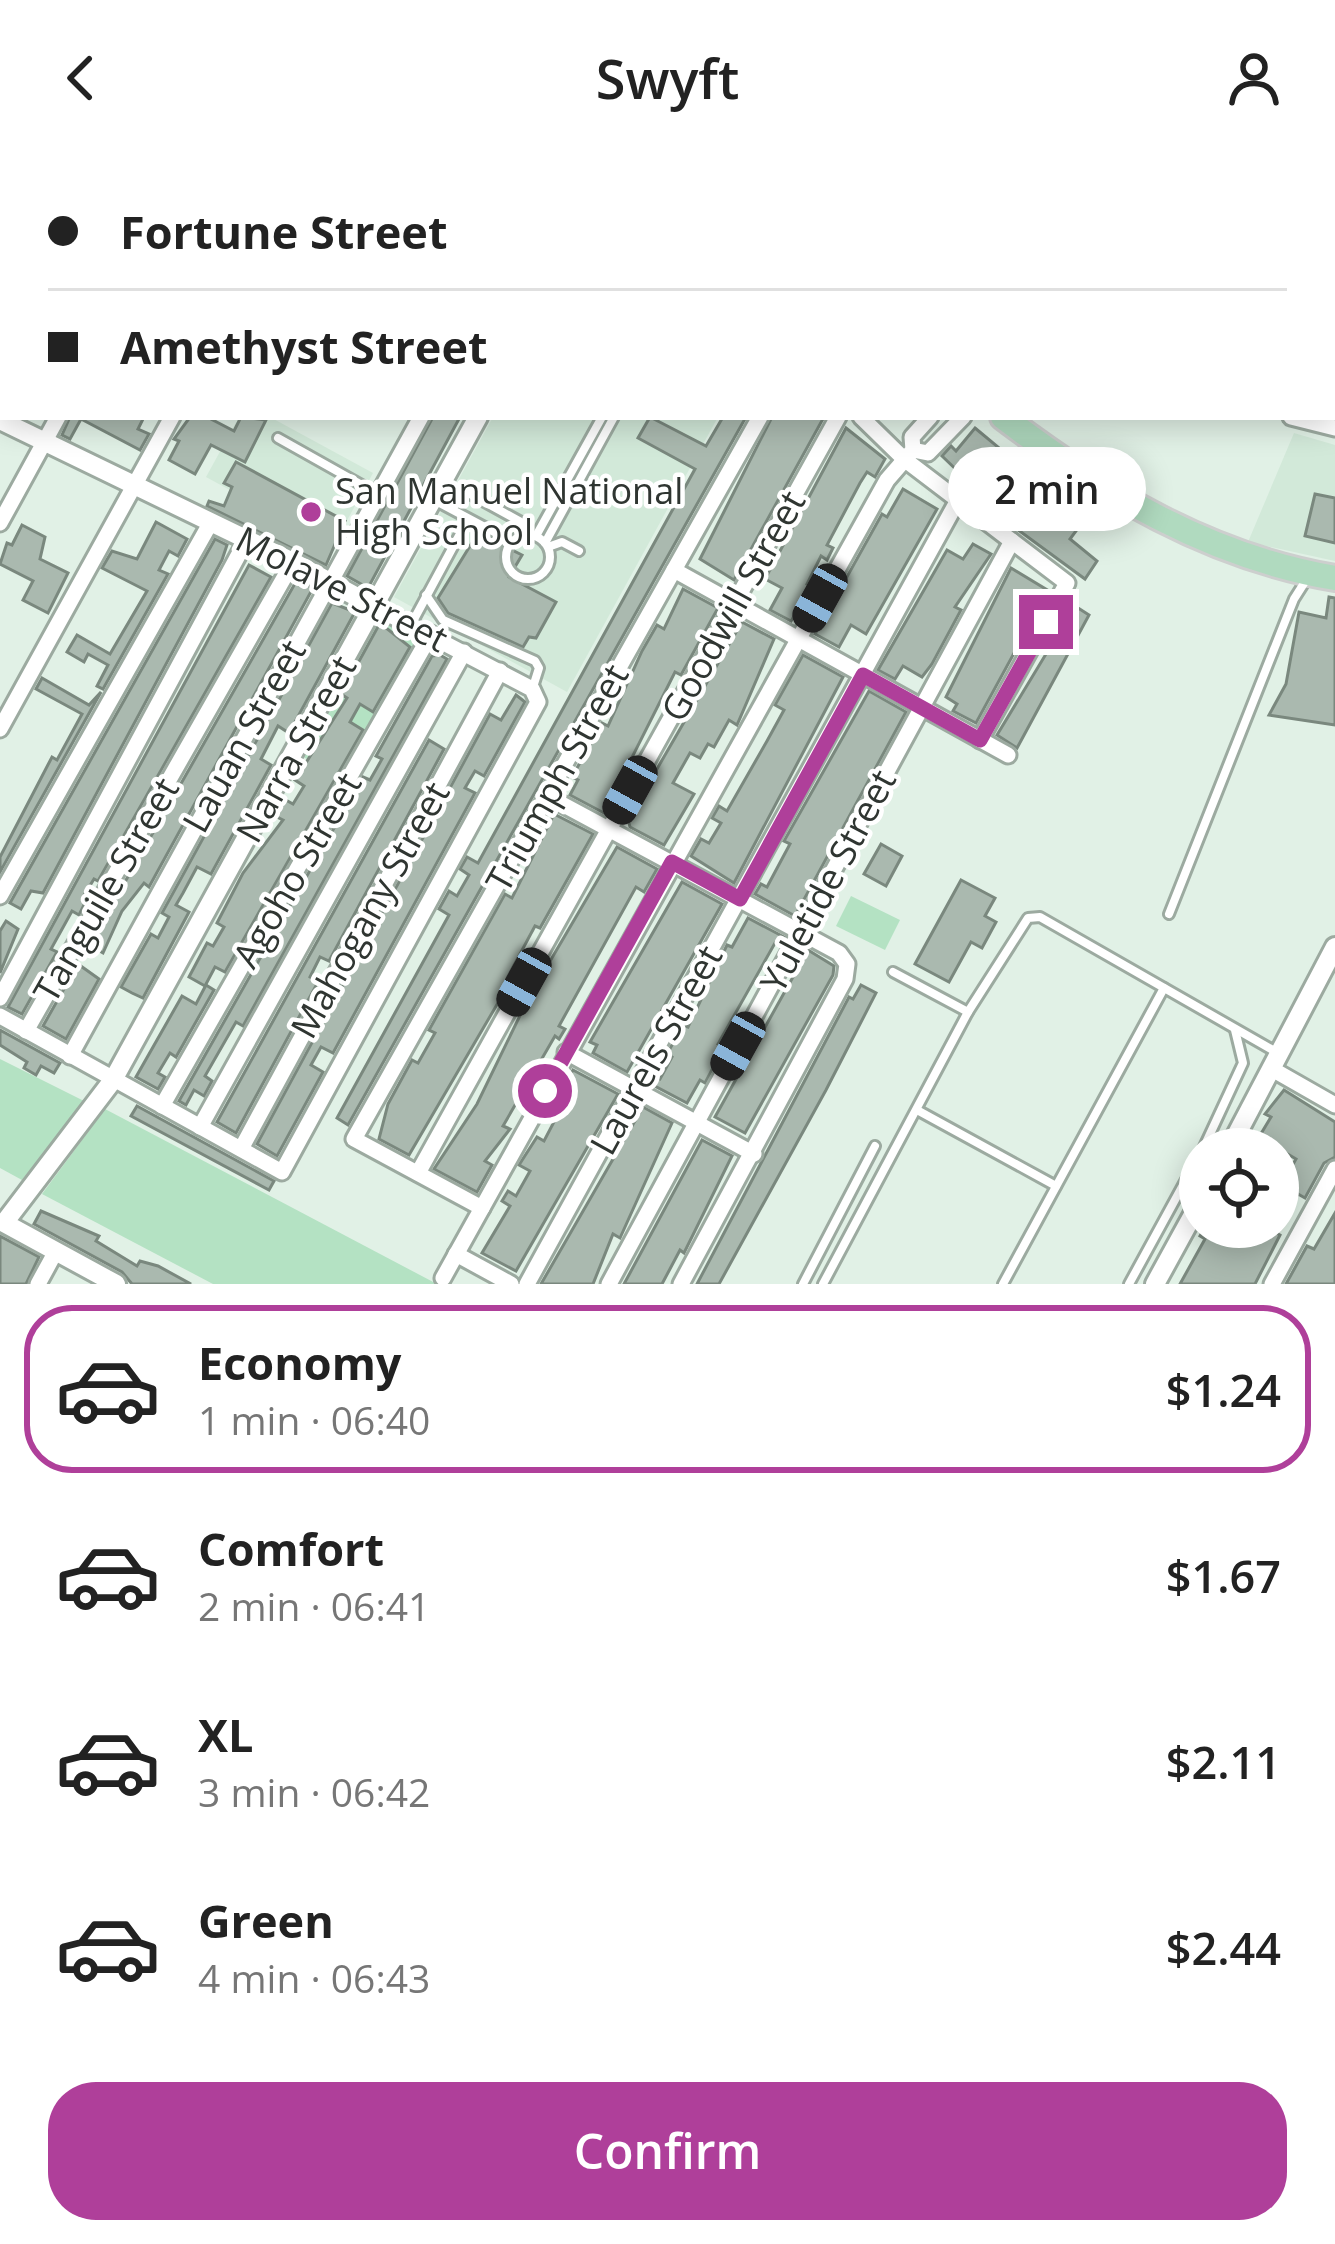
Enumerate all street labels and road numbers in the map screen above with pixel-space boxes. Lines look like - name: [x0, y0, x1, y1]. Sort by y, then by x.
- street label: Goodwill Street: [649, 482, 816, 730]
- street label: Molave Street: [228, 514, 456, 663]
- street label: Lauan Street: [171, 631, 317, 841]
- street label: Narra Street: [224, 647, 367, 851]
- street label: Triumph Street: [474, 655, 639, 900]
- street label: Yuletide Street: [748, 761, 907, 1001]
- street label: Agoho Street: [221, 763, 372, 976]
- street label: Tanguile Street: [21, 768, 190, 1011]
- street label: Mahogany Street: [279, 773, 460, 1047]
- street label: Laurels Street: [578, 936, 733, 1163]

